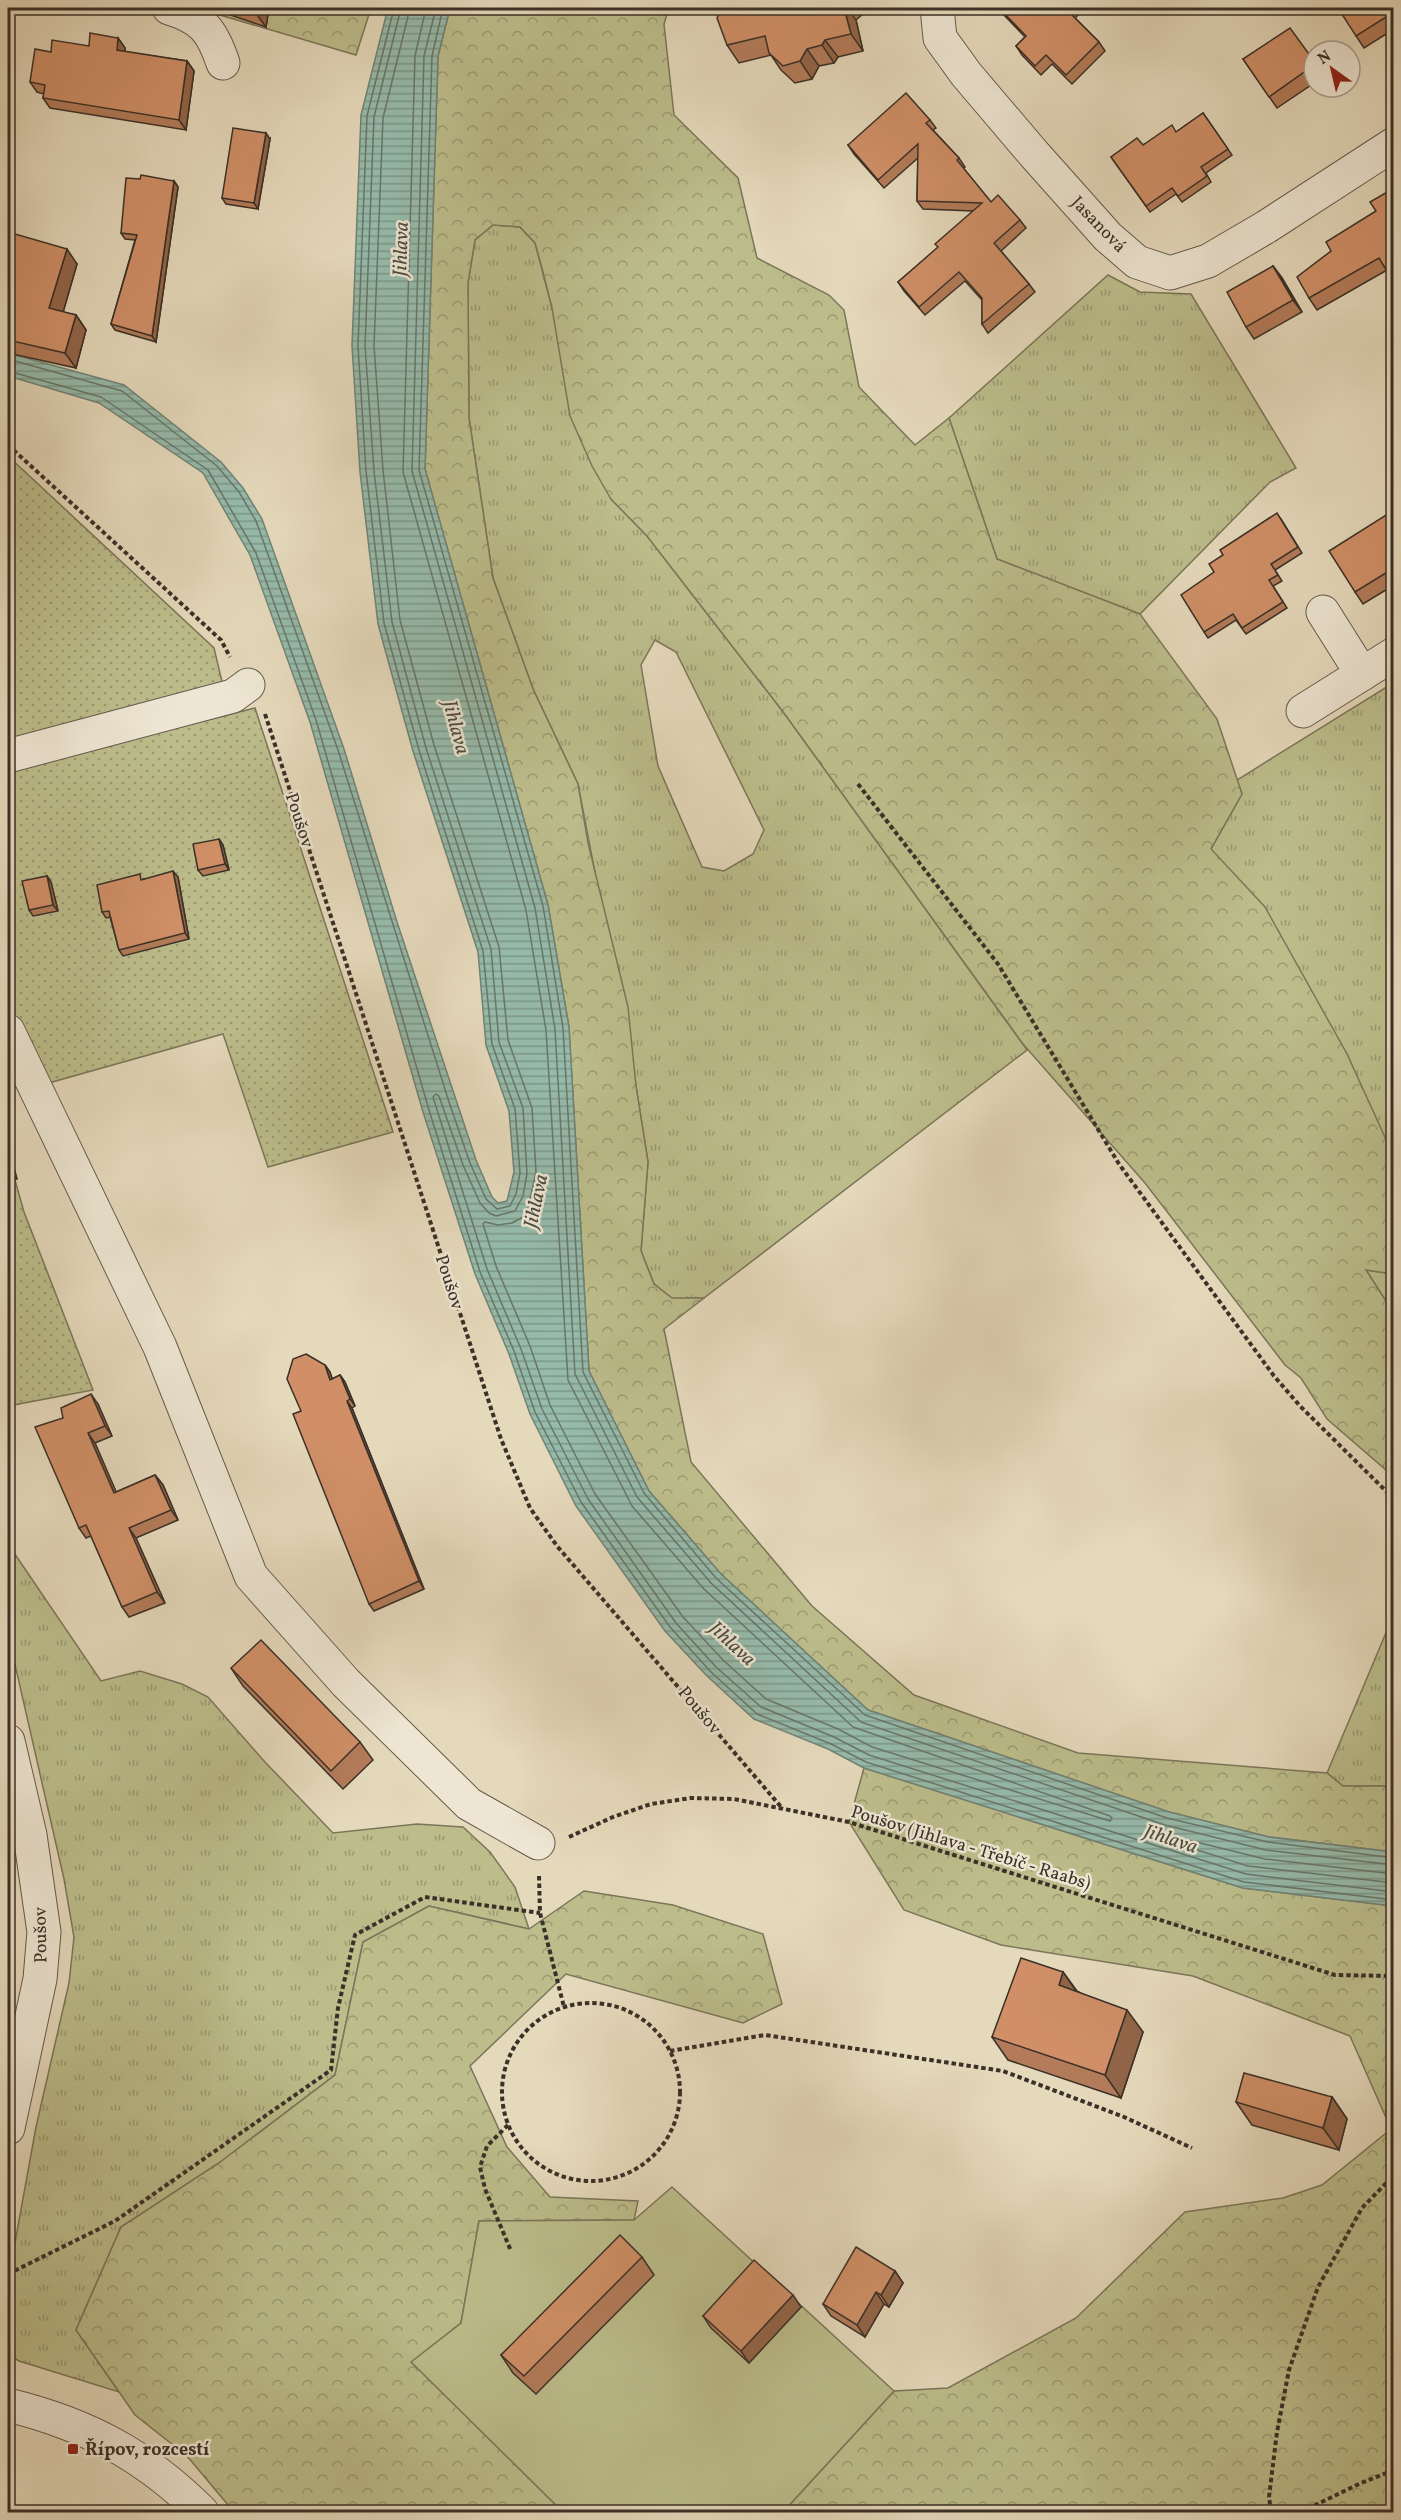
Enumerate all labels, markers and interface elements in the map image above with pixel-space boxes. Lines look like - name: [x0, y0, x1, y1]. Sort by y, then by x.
- north arrow: [1302, 39, 1362, 99]
- text: N: [1314, 46, 1336, 71]
- street label: Jasanová: [1065, 191, 1131, 259]
- water label: Jihlava: [387, 221, 417, 279]
- water label: Jihlava: [434, 695, 476, 758]
- street label: Poušov: [278, 790, 319, 852]
- water label: Jihlava: [517, 1172, 556, 1233]
- street label: Poušov: [428, 1252, 469, 1314]
- water label: Jihlava: [701, 1614, 761, 1673]
- street label: Poušov: [671, 1681, 727, 1741]
- street label: Poušov (Jihlava - Třebíč - Raabs): [848, 1800, 1094, 1897]
- water label: Jihlava: [1138, 1817, 1201, 1862]
- street label: Poušov: [29, 1906, 54, 1963]
- place label: Řípov, rozcestí: [85, 2437, 209, 2463]
- marker: Řípov, rozcestí: [66, 2442, 80, 2456]

